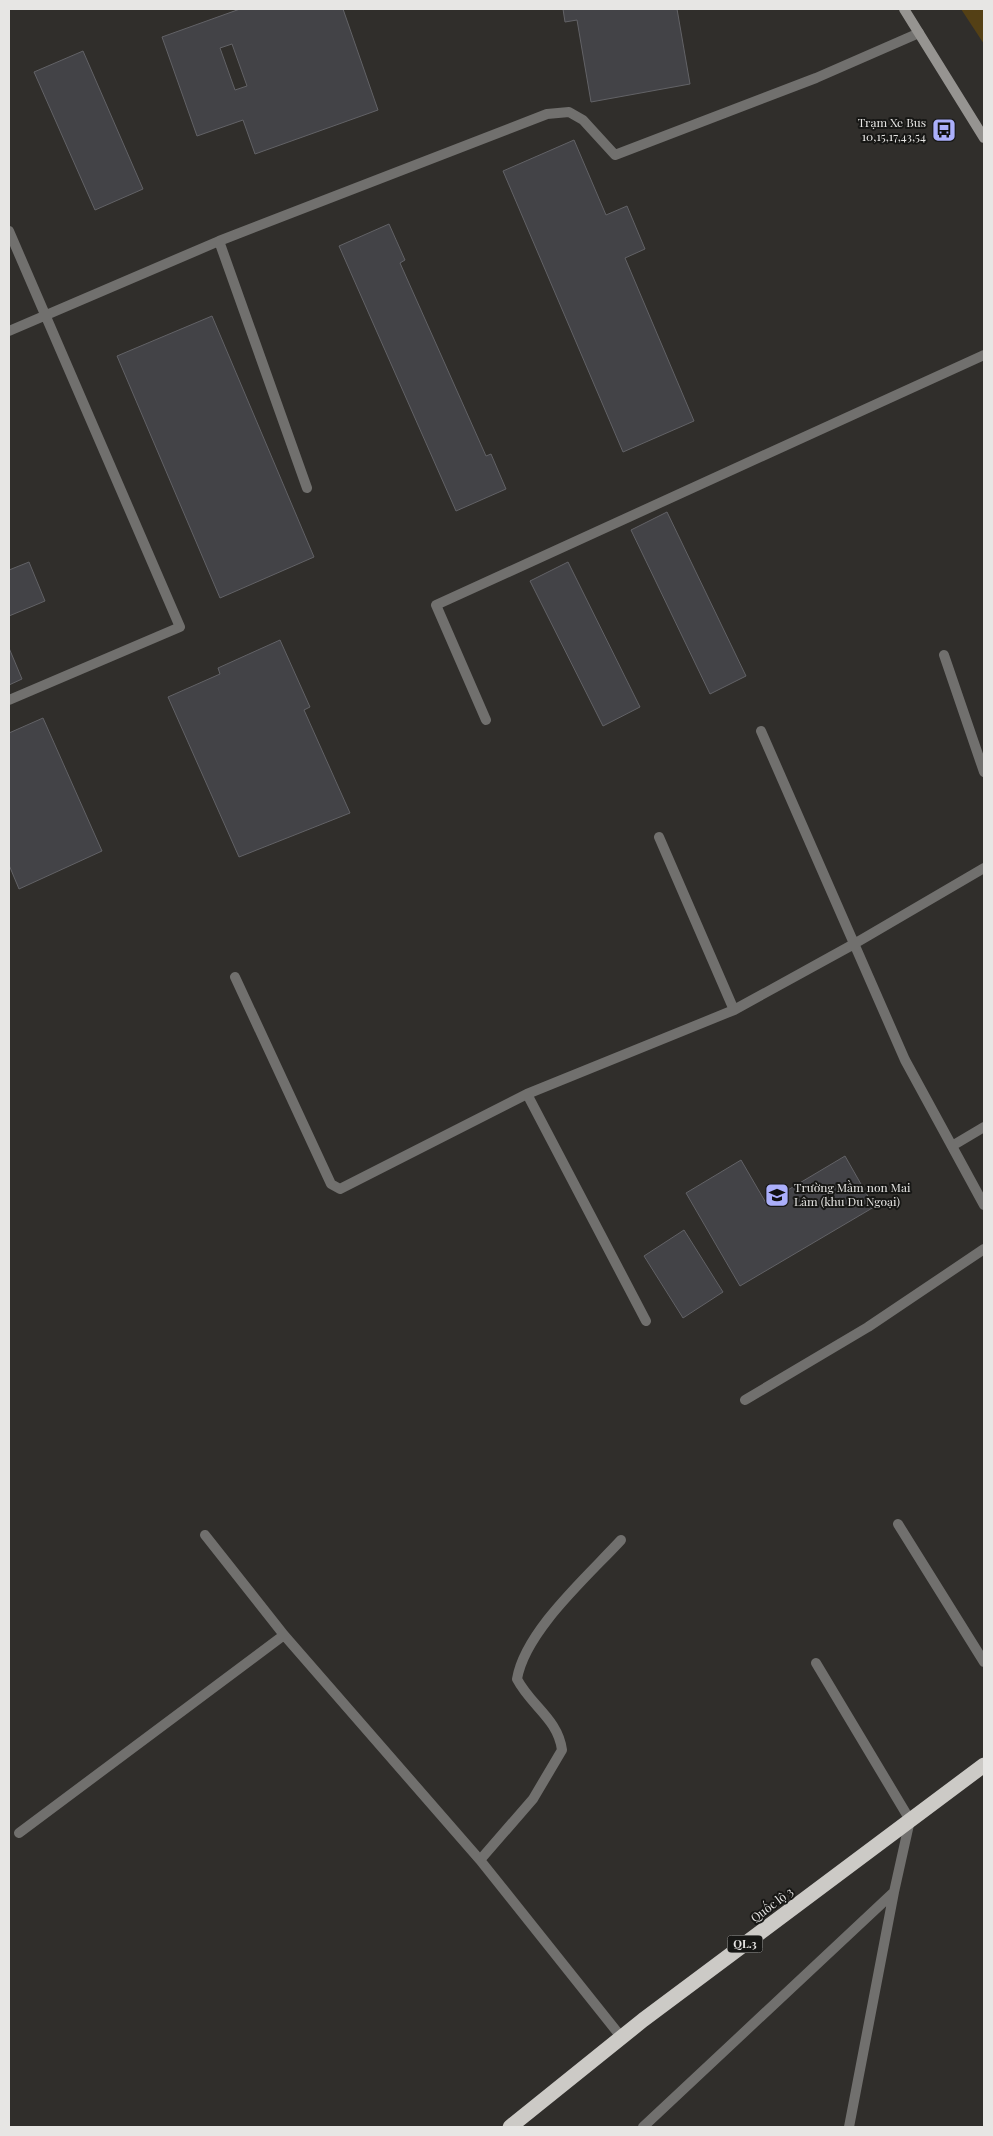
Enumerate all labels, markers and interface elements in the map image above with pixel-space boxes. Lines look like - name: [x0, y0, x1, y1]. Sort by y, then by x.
- place label: Trạm Xe Bus 10,15,17,43,54: [858, 114, 926, 144]
- bus stop icon: Trạm Xe Bus 10,15,17,43,54: [931, 117, 957, 143]
- place label: Trường Mầm non Mai Lâm (khu Du Ngoại): [794, 1179, 911, 1209]
- school or university icon: Trường Mầm non Mai Lâm (khu Du Ngoại): [764, 1182, 790, 1208]
- street label: Quốc lộ 3: [747, 1883, 796, 1925]
- road number: QL.3: [728, 1936, 762, 1952]

